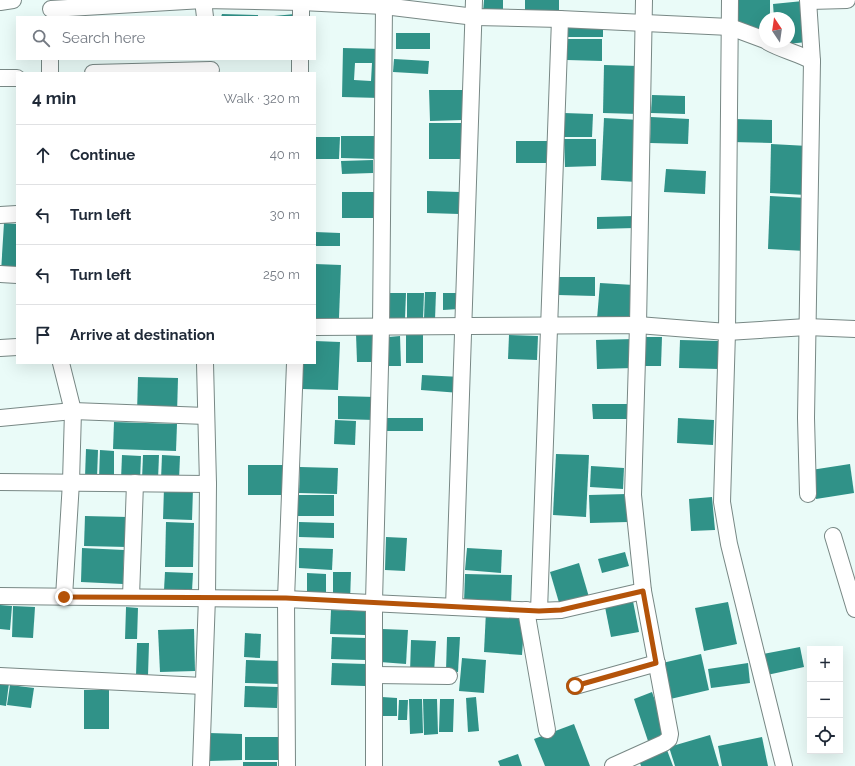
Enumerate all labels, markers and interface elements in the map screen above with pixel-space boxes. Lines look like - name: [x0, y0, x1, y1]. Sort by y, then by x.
- north arrow: [759, 12, 795, 48]
- search box: [16, 16, 316, 60]
- icon: search: [30, 27, 52, 49]
- text: Search here: [62, 29, 145, 47]
- text: 4 min: [32, 88, 76, 108]
- text: Walk · 320 m: [224, 91, 300, 106]
- icon: ahead: [32, 144, 54, 166]
- text: Continue: [70, 146, 135, 164]
- text: 40 m: [270, 147, 300, 162]
- icon: left: [32, 204, 54, 226]
- text: Turn left: [70, 206, 131, 224]
- text: 30 m: [270, 207, 300, 222]
- icon: left: [32, 264, 54, 286]
- text: Turn left: [70, 266, 131, 284]
- text: 250 m: [263, 267, 300, 282]
- icon: arrive: [32, 324, 54, 346]
- text: Arrive at destination: [70, 326, 215, 344]
- route end: [55, 588, 73, 606]
- map controls: [807, 646, 843, 754]
- button: +: [807, 646, 843, 682]
- route start: [566, 677, 584, 695]
- button: −: [807, 682, 843, 718]
- button: locate: [807, 718, 843, 754]

